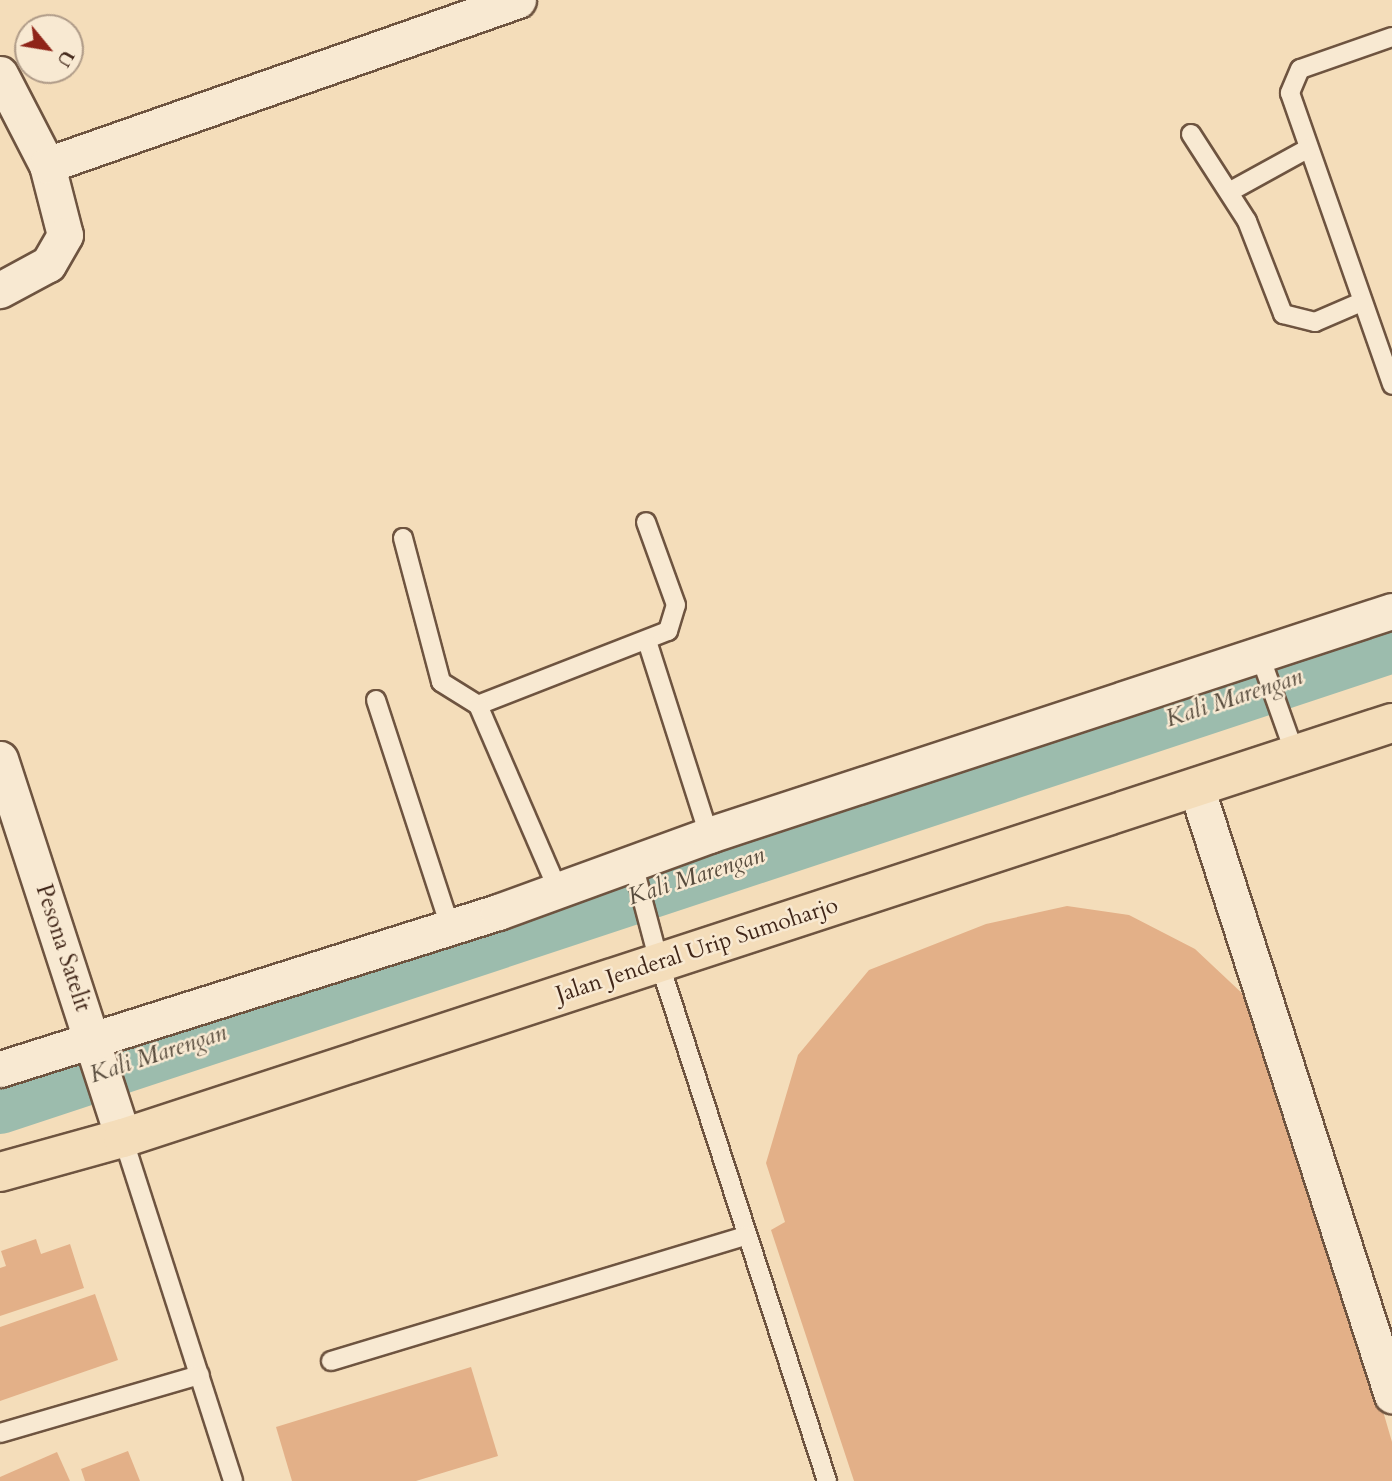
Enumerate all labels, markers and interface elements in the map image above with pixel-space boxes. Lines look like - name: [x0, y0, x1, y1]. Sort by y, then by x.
- north arrow: [14, 14, 84, 84]
- text: U: [50, 45, 81, 72]
- water label: Kali Marengan: [1162, 662, 1306, 734]
- water label: Kali Marengan: [624, 840, 768, 912]
- street label: Pesona Satelit: [29, 881, 97, 1015]
- street label: Jalan Jenderal Urip Sumoharjo: [552, 891, 842, 1009]
- water label: Kali Marengan: [86, 1018, 230, 1090]

